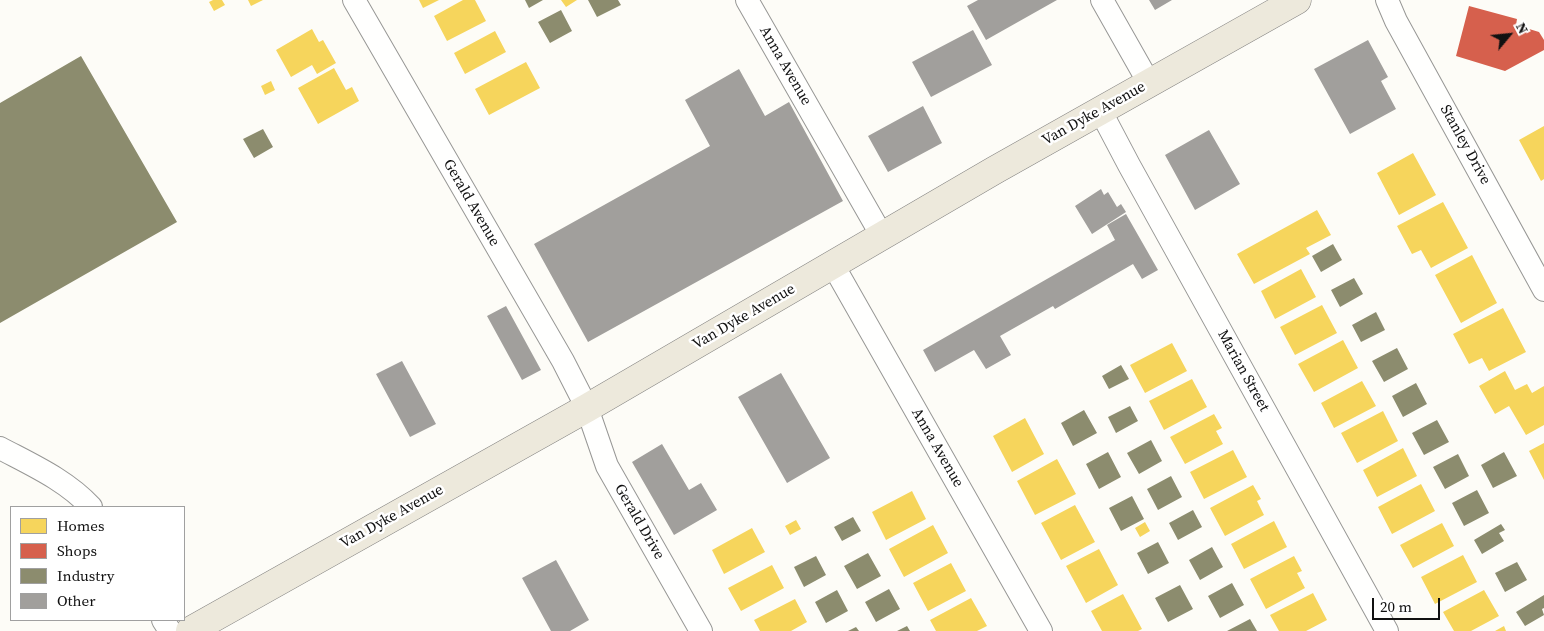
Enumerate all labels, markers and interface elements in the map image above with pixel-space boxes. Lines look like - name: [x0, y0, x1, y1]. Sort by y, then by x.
- north arrow: [1484, 10, 1534, 60]
- text: N: [1511, 19, 1533, 37]
- street label: Anna Avenue: [755, 23, 815, 109]
- street label: Van Dyke Avenue: [1039, 78, 1149, 150]
- street label: Stanley Drive: [1436, 102, 1494, 188]
- street label: Gerald Avenue: [439, 156, 503, 250]
- street label: Van Dyke Avenue: [690, 280, 798, 354]
- street label: Marian Street: [1213, 327, 1273, 415]
- street label: Anna Avenue: [907, 405, 967, 491]
- street label: Van Dyke Avenue: [337, 481, 447, 553]
- street label: Gerald Drive: [610, 481, 668, 563]
- legend: [10, 506, 185, 621]
- text: Homes: [57, 515, 104, 536]
- text: Shops: [57, 540, 97, 561]
- text: Industry: [57, 565, 114, 586]
- scale bar: [1374, 588, 1442, 620]
- text: Other: [57, 590, 96, 611]
- text: 20 m: [1380, 596, 1412, 617]

